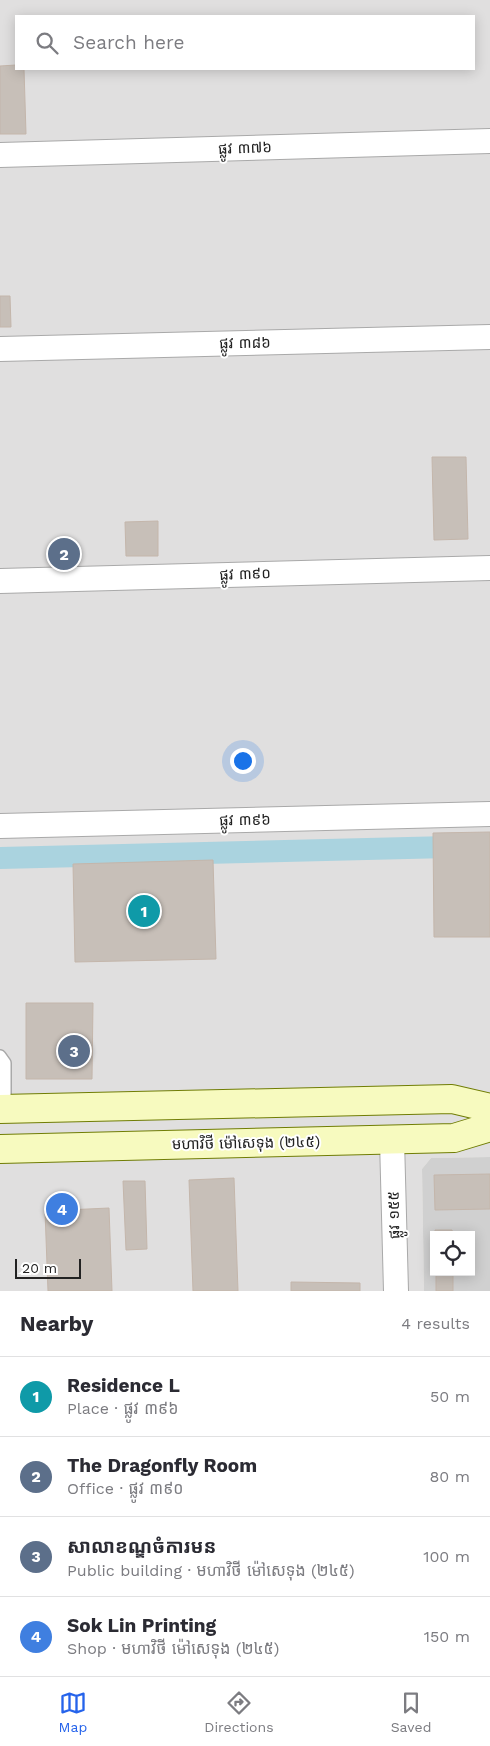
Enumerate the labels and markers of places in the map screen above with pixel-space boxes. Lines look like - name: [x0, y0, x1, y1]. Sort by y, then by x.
- pin: 2: [48, 535, 80, 573]
- pin: 1: [128, 892, 160, 930]
- pin: 3: [58, 1032, 90, 1070]
- pin: 4: [46, 1190, 78, 1228]

